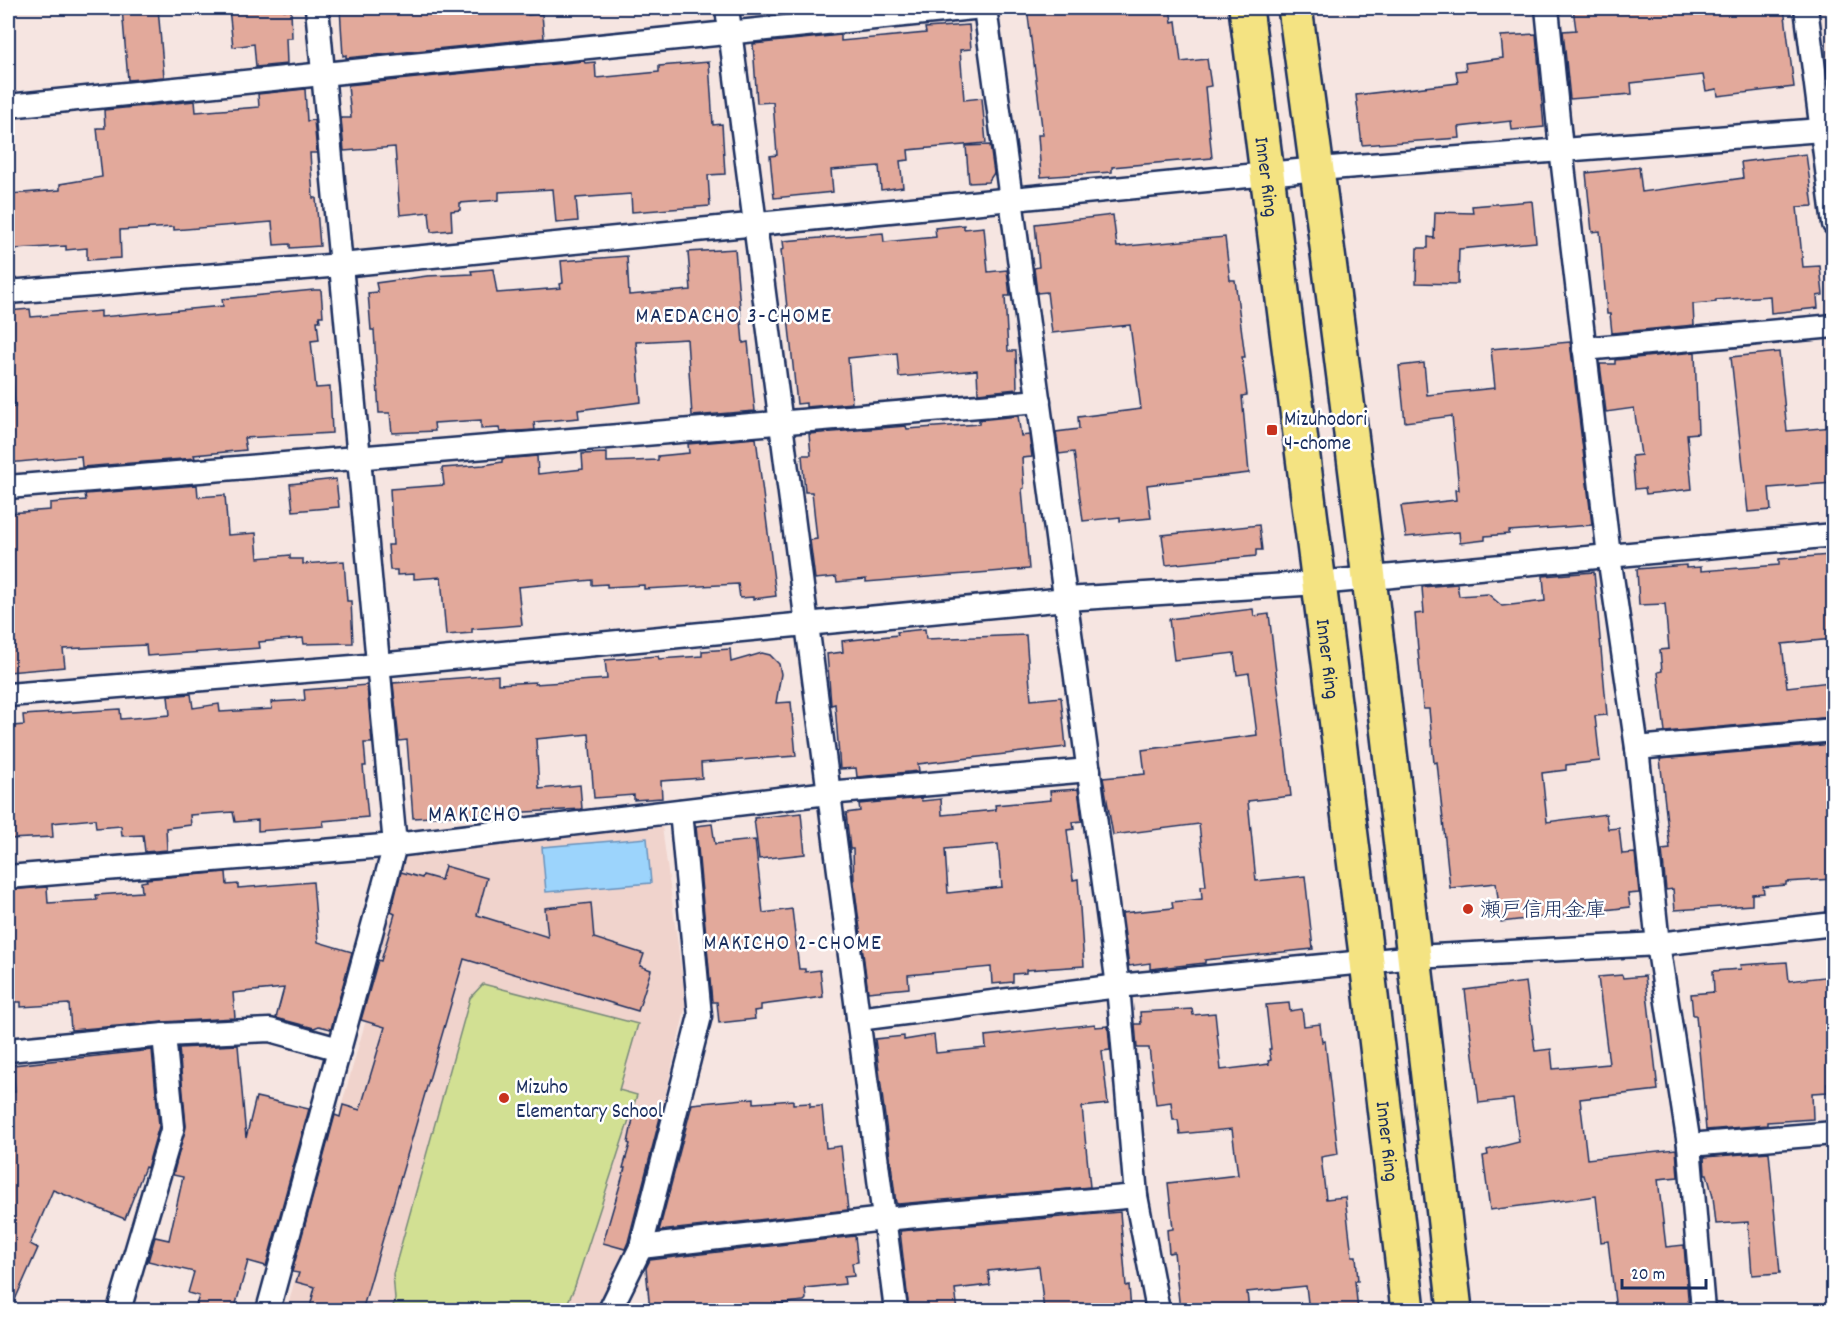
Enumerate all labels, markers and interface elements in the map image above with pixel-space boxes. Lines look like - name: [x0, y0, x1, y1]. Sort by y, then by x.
- street label: Inner Ring: [1244, 135, 1284, 219]
- district label: MAEDACHO 3-CHOME: [636, 302, 833, 333]
- place label: Mizuhodori 4-chome: [1284, 406, 1367, 460]
- marker: Mizuhodori 4-chome: [1265, 423, 1279, 437]
- street label: Inner Ring: [1306, 617, 1346, 701]
- district label: MAKICHO: [428, 799, 522, 833]
- place label: 瀬戸信用金庫: [1480, 897, 1606, 927]
- marker: 瀬戸信用金庫: [1461, 902, 1475, 916]
- district label: MAKICHO 2-CHOME: [704, 929, 882, 960]
- place label: Mizuho Elementary School: [516, 1074, 663, 1128]
- marker: Mizuho Elementary School: [497, 1091, 511, 1105]
- street label: Inner Ring: [1366, 1100, 1405, 1183]
- scale bar: [1622, 1252, 1706, 1290]
- text: 20 m: [1631, 1263, 1665, 1288]

